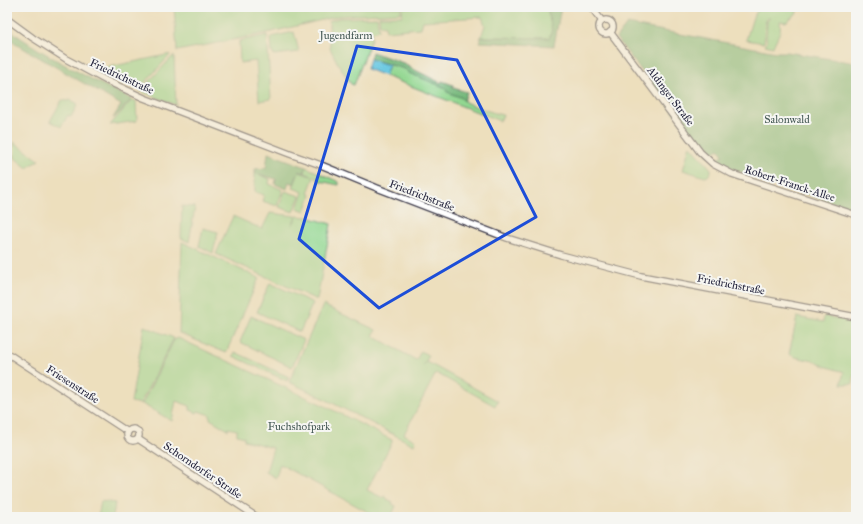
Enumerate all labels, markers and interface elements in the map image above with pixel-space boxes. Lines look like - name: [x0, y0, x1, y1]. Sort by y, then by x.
- park label: Jugendfarm: [319, 29, 373, 43]
- street label: Friedrichstraße: [88, 56, 156, 97]
- street label: Aldinger Straße: [644, 64, 697, 129]
- park label: Salonwald: [764, 113, 810, 126]
- street label: Robert-Franck-Allee: [743, 163, 837, 204]
- street label: Friedrichstraße: [387, 177, 457, 214]
- street label: Friedrichstraße: [696, 272, 766, 298]
- street label: Friesenstraße: [44, 363, 102, 406]
- park label: Fuchshofpark: [268, 420, 331, 433]
- street label: Schorndorfer Straße: [161, 439, 245, 502]

